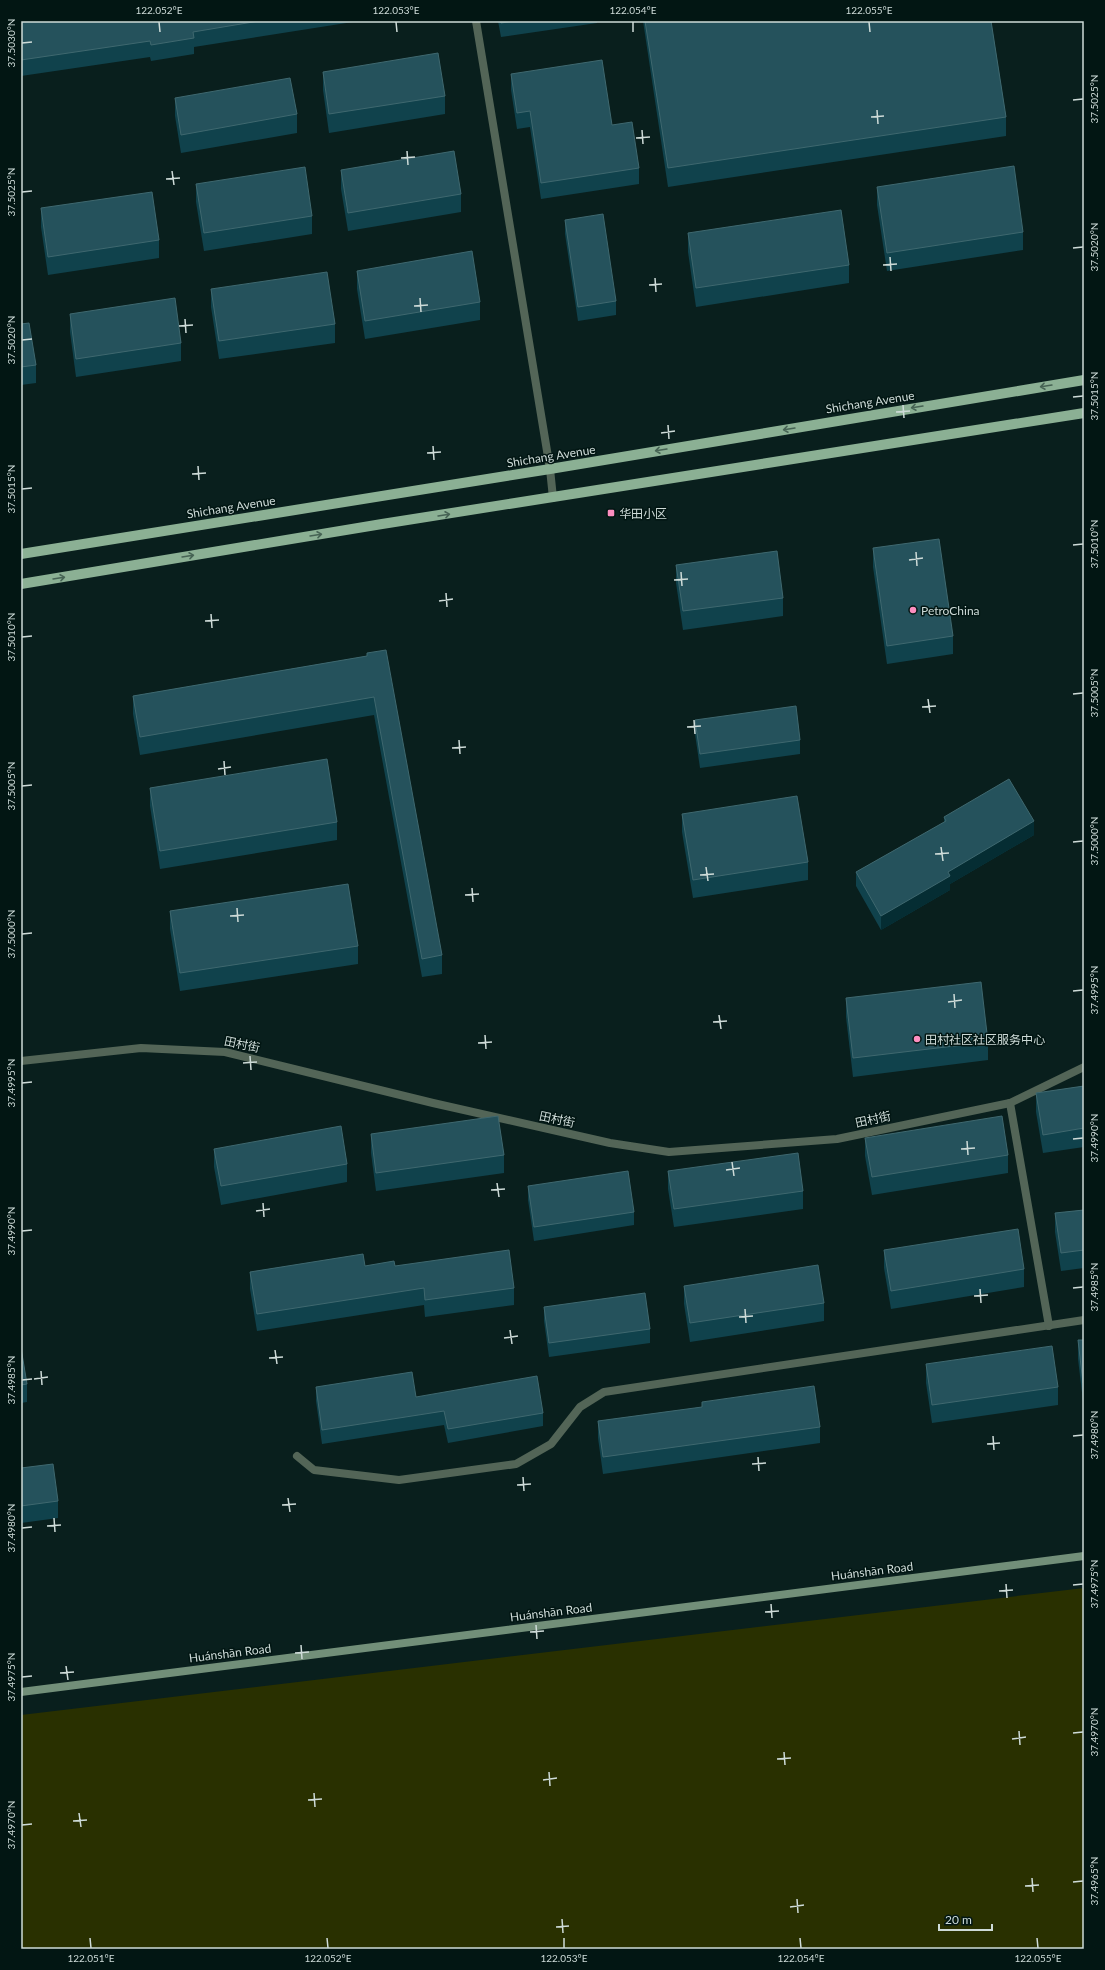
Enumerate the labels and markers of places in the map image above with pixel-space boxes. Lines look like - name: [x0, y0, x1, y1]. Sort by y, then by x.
- place label: 华田小区: [619, 506, 667, 521]
- marker: 华田小区: [606, 508, 616, 518]
- place label: PetroChina: [921, 603, 980, 618]
- marker: PetroChina: [908, 605, 918, 615]
- place label: 田村社区社区服务中心: [925, 1032, 1045, 1047]
- marker: 田村社区社区服务中心: [912, 1034, 922, 1044]

